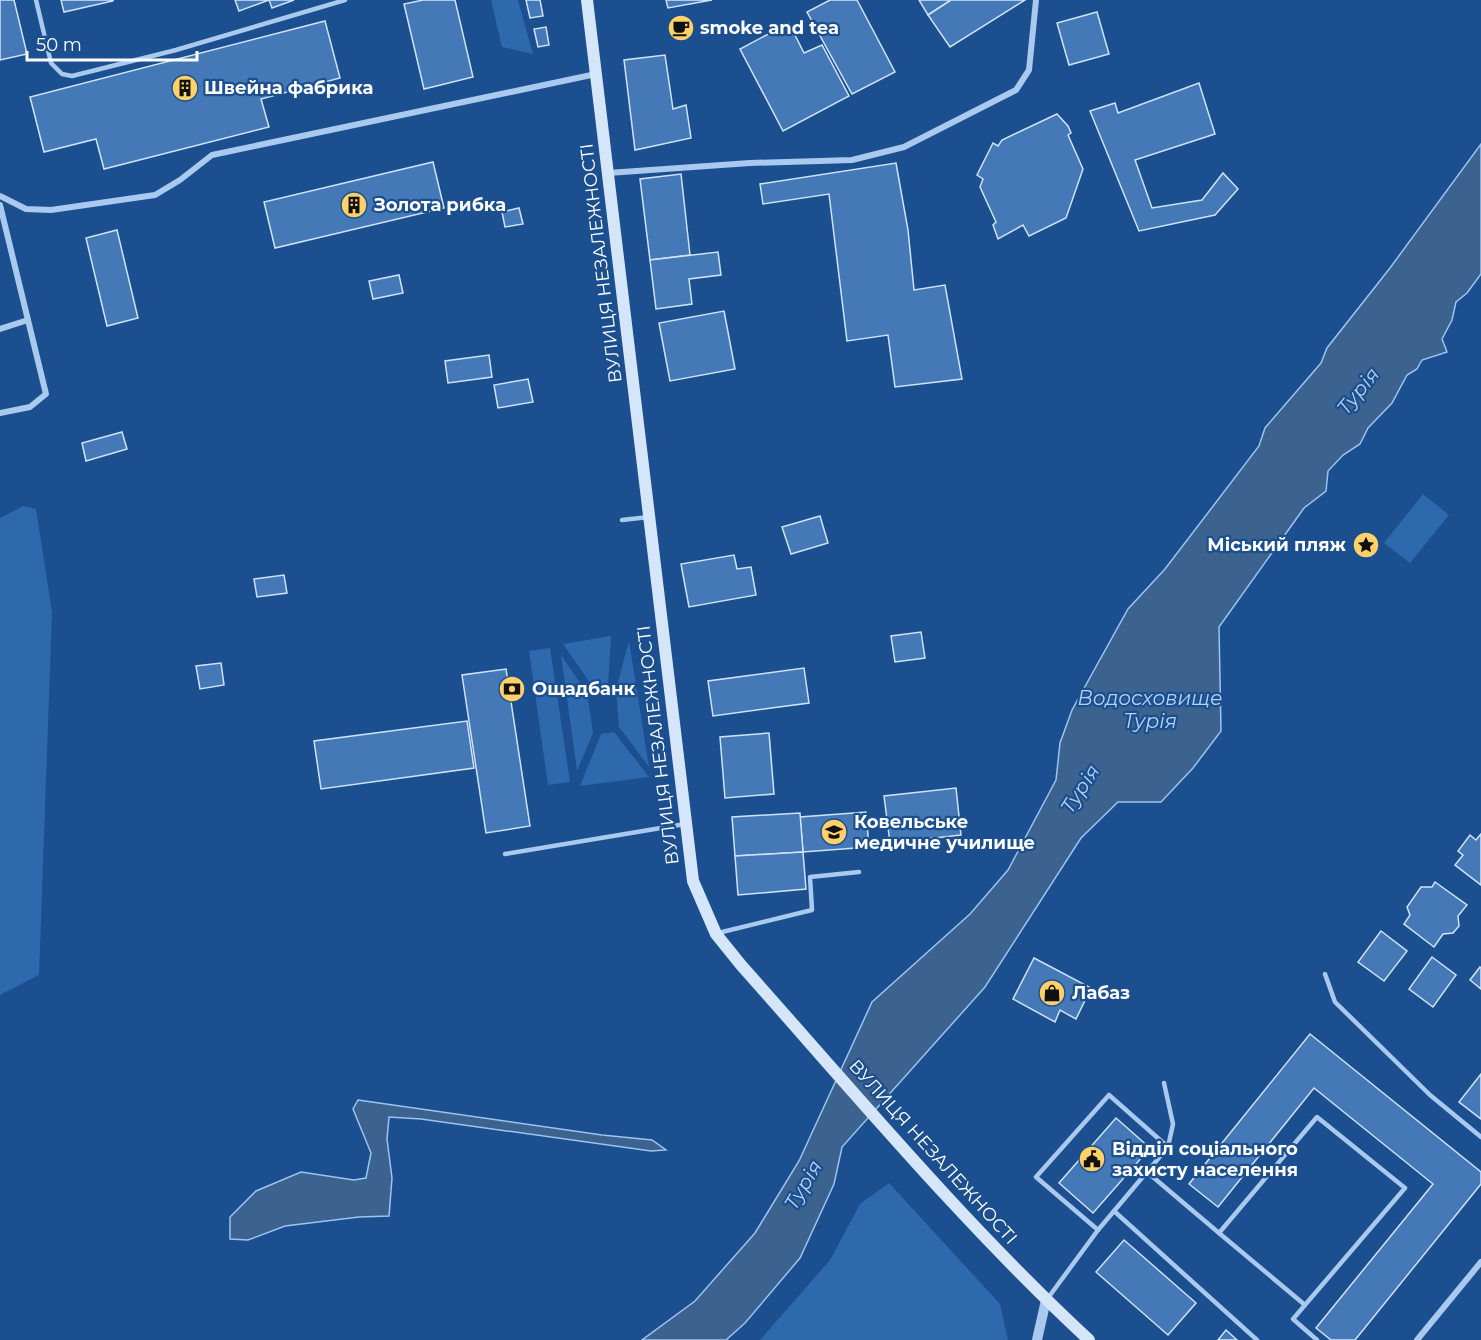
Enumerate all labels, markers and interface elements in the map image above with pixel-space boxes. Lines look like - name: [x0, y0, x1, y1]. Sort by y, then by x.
- cafe icon: smoke and tea: [666, 13, 696, 43]
- place label: smoke and tea: [700, 17, 839, 39]
- scale bar: [27, 24, 196, 62]
- text: 50 m: [36, 34, 82, 56]
- building icon: Швейна фабрика: [170, 73, 200, 103]
- place label: Швейна фабрика: [204, 77, 373, 99]
- street label: ВУЛИЦЯ НЕЗАЛЕЖНОСТІ: [575, 142, 627, 384]
- building icon: Золота рибка: [339, 190, 369, 220]
- place label: Золота рибка: [373, 194, 506, 216]
- water label: Турія: [1332, 363, 1384, 419]
- place icon: Міський пляж: [1351, 530, 1381, 560]
- place label: Міський пляж: [1207, 534, 1347, 556]
- street label: ВУЛИЦЯ НЕЗАЛЕЖНОСТІ: [632, 624, 684, 866]
- bank icon: Ощадбанк: [497, 674, 527, 704]
- place label: Ощадбанк: [532, 678, 635, 700]
- water label: Водосховище Турія: [1078, 686, 1222, 733]
- water label: Турія: [1055, 760, 1105, 818]
- place label: Ковельське медичне училище: [854, 811, 1035, 854]
- school or university icon: Ковельське медичне училище: [819, 817, 849, 847]
- shop icon: Лабаз: [1037, 978, 1067, 1008]
- place label: Лабаз: [1072, 982, 1130, 1004]
- street label: ВУЛИЦЯ НЕЗАЛЕЖНОСТІ: [844, 1055, 1022, 1249]
- place label: Відділ соціального захисту населення: [1112, 1138, 1298, 1181]
- public building icon: Відділ соціального захисту населення: [1077, 1144, 1107, 1174]
- water label: Турія: [779, 1156, 827, 1214]

